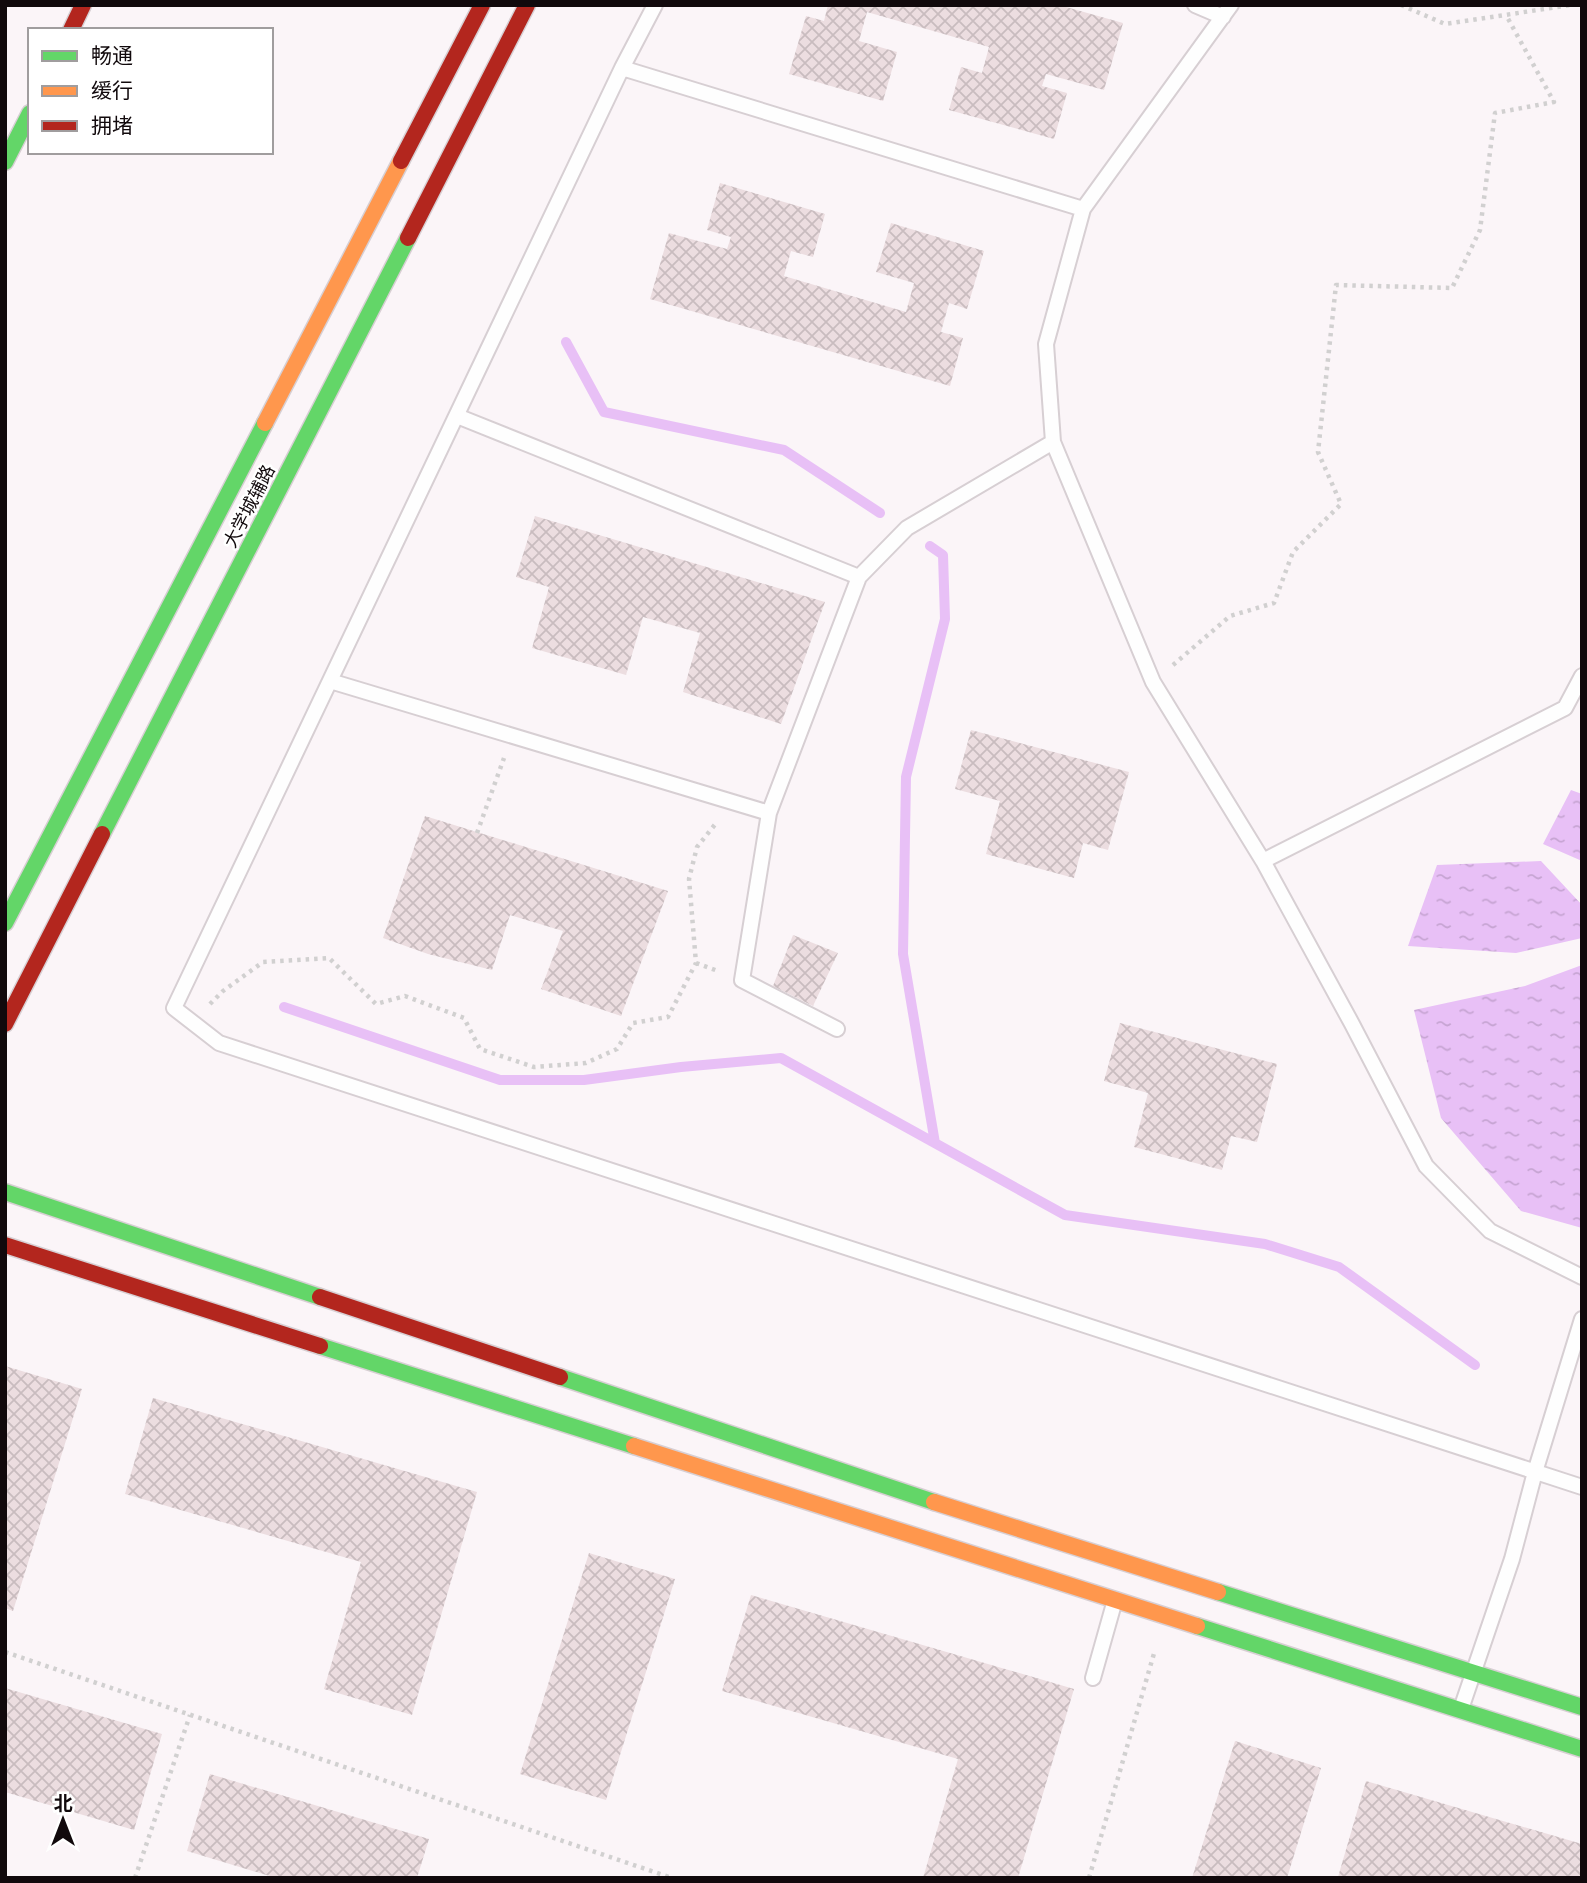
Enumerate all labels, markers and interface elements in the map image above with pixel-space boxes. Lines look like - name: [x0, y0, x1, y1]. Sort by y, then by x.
- legend: [28, 28, 273, 154]
- text: 畅通: [91, 43, 133, 68]
- text: 缓行: [91, 78, 133, 103]
- text: 拥堵: [91, 113, 133, 138]
- street label: 大学城辅路: [219, 461, 279, 551]
- north arrow: [28, 1785, 98, 1855]
- text: 北: [53, 1792, 73, 1815]

